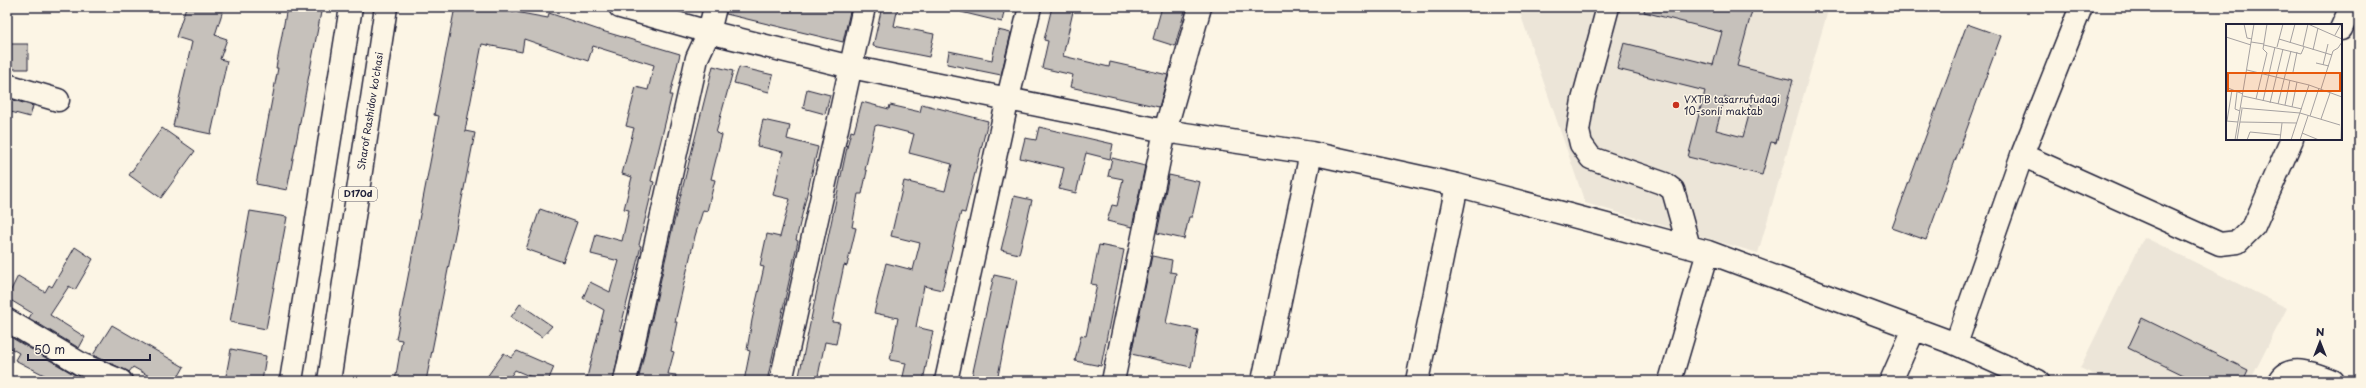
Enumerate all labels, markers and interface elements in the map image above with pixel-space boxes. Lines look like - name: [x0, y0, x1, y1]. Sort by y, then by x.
- inset map: [2226, 24, 2342, 140]
- street label: Sharof Rashidov ko'chasi: [353, 51, 386, 171]
- place label: VXTB tasarrufudagi 10-sonli maktab: [1684, 91, 1780, 118]
- marker: VXTB tasarrufudagi 10-sonli maktab: [1671, 100, 1681, 110]
- road number: D170d: [339, 187, 377, 201]
- north arrow: [2300, 322, 2340, 362]
- text: N: [2316, 323, 2325, 340]
- scale bar: [28, 336, 150, 362]
- text: 50 m: [34, 340, 65, 358]

